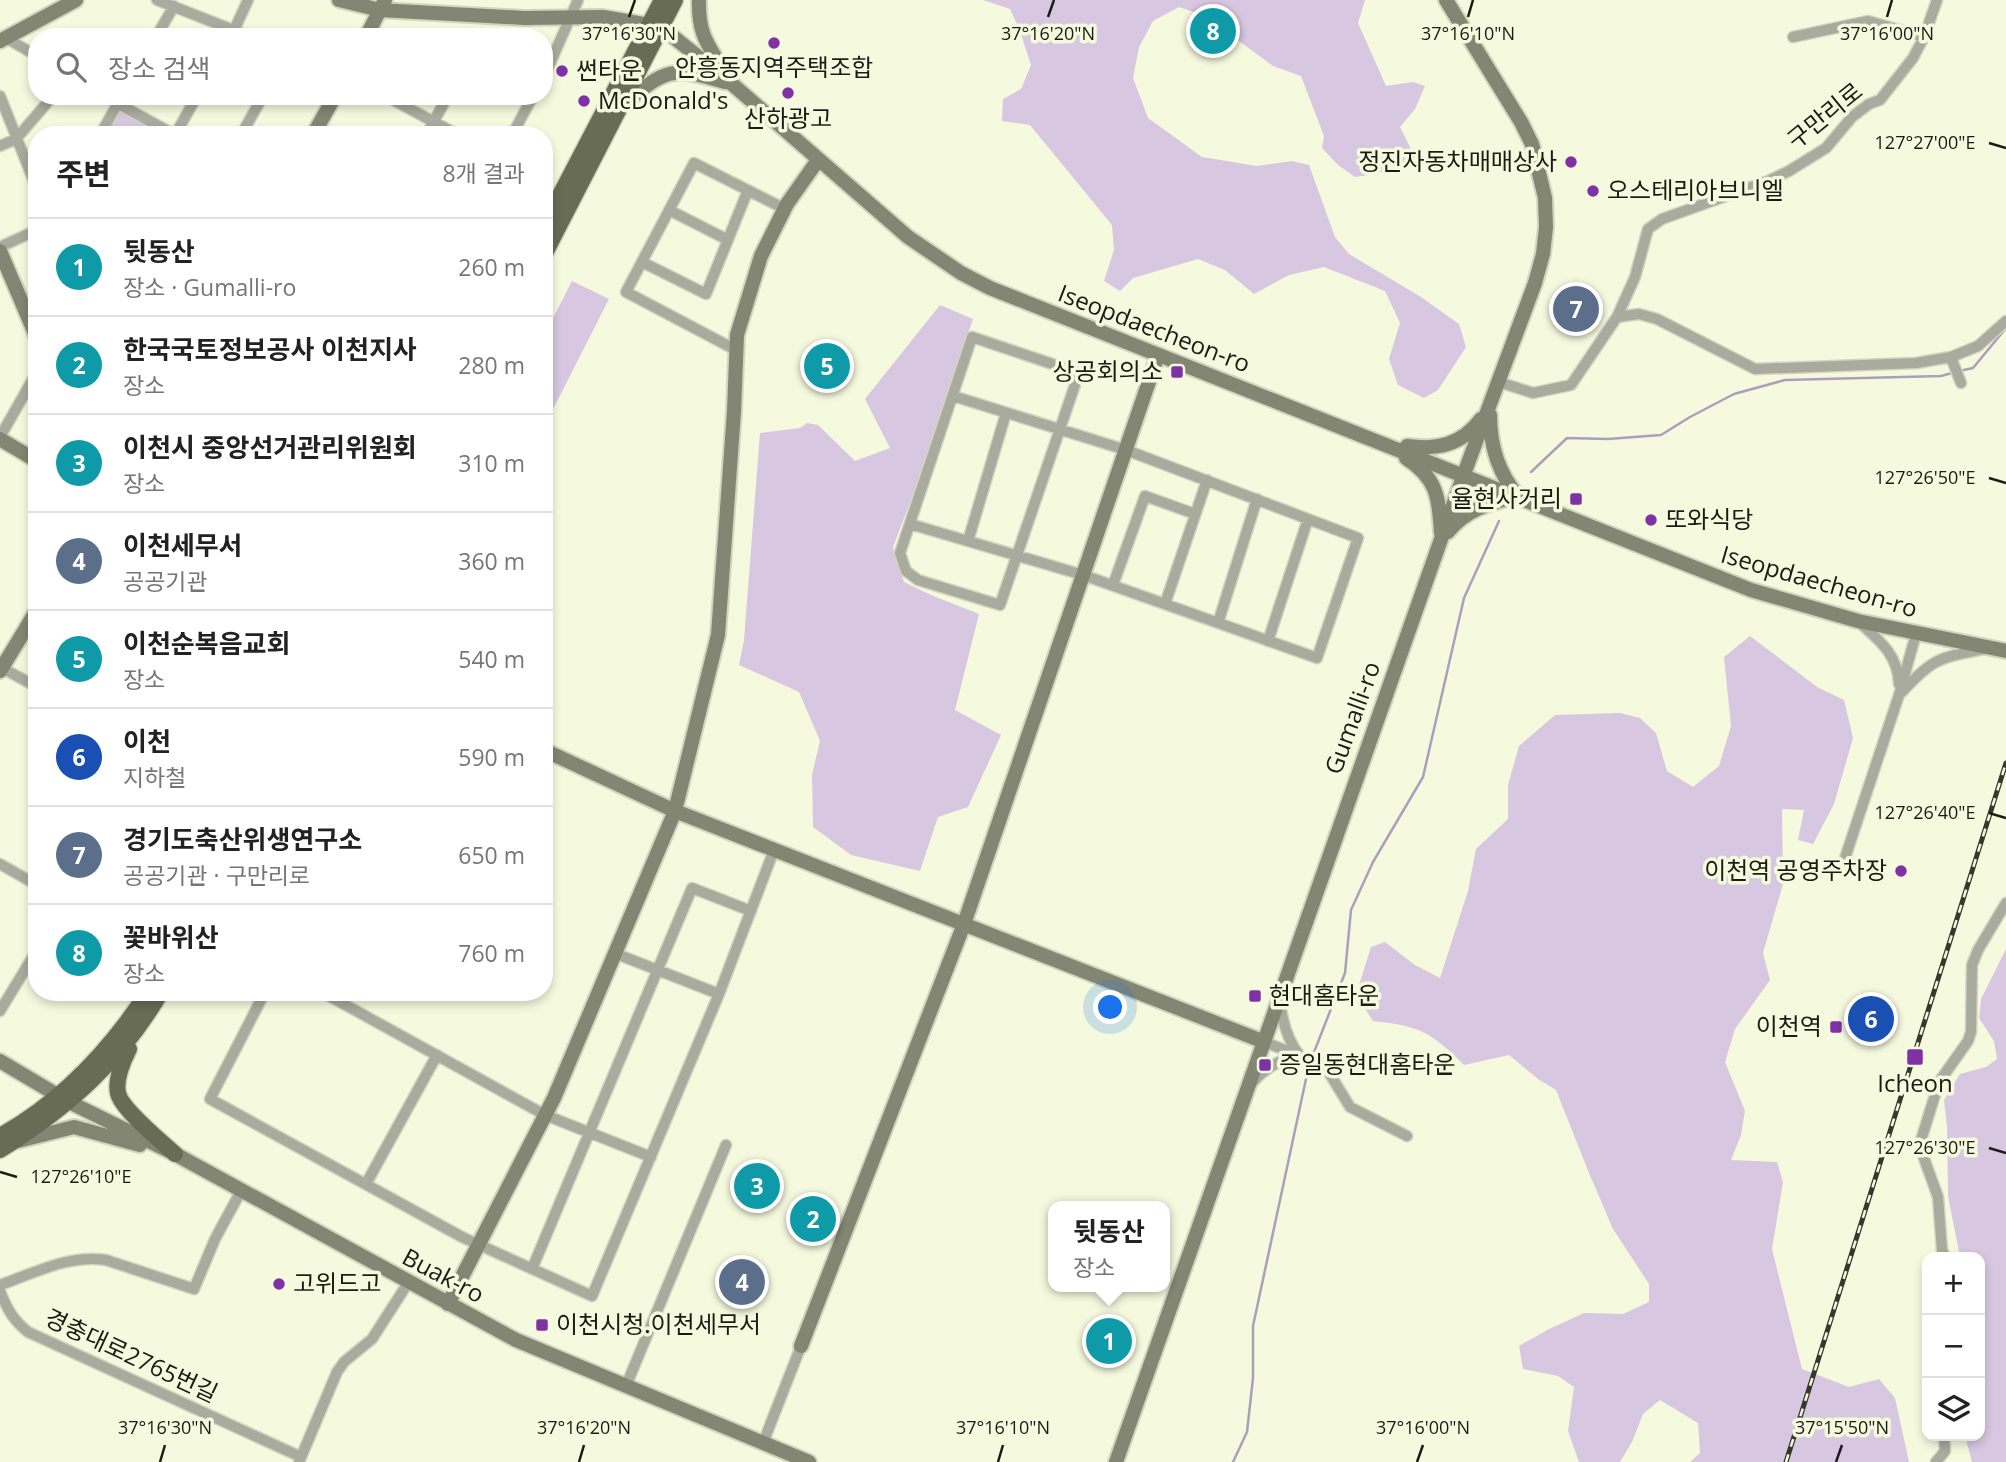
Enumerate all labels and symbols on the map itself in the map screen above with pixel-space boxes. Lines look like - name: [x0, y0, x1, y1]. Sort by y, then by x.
- pin: 8: [1190, 5, 1236, 57]
- text: 37°16'30"N: [582, 21, 676, 45]
- text: 37°16'20"N: [1001, 21, 1095, 45]
- text: 37°16'10"N: [1421, 21, 1515, 45]
- text: 37°16'00"N: [1840, 21, 1934, 45]
- marker: 안흥동지역주택조합: [766, 35, 782, 51]
- place label: 안흥동지역주택조합: [675, 50, 873, 83]
- place label: 썬타운: [576, 53, 642, 86]
- marker: 썬타운: [554, 63, 570, 79]
- street label: 구만리로: [1779, 74, 1869, 155]
- place label: McDonald's: [598, 83, 728, 116]
- marker: 산하광고: [780, 85, 796, 101]
- marker: McDonald's: [576, 93, 592, 109]
- place label: 산하광고: [744, 101, 832, 134]
- text: 127°27'00"E: [1875, 130, 1975, 154]
- place label: 정진자동차매매상사: [1358, 144, 1557, 177]
- marker: 정진자동차매매상사: [1563, 154, 1579, 170]
- place label: 오스테리아브니엘: [1607, 173, 1784, 206]
- marker: 오스테리아브니엘: [1585, 183, 1601, 199]
- street label: Iseopdaecheon-ro: [1054, 276, 1255, 379]
- pin: 7: [1553, 283, 1599, 335]
- pin: 5: [804, 340, 850, 392]
- place label: 상공회의소: [1053, 354, 1163, 387]
- marker: 상공회의소: [1169, 364, 1185, 380]
- text: 127°26'50"E: [1875, 465, 1975, 489]
- place label: 율현사거리: [1452, 481, 1562, 514]
- marker: 율현사거리: [1568, 491, 1584, 507]
- place label: 또와식당: [1665, 502, 1753, 535]
- marker: 또와식당: [1643, 512, 1659, 528]
- street label: Iseopdaecheon-ro: [1717, 537, 1922, 624]
- street label: Gumalli-ro: [1316, 656, 1387, 779]
- text: 127°26'40"E: [1875, 800, 1975, 824]
- place label: 이천역 공영주차장: [1704, 853, 1887, 886]
- marker: 이천역 공영주차장: [1893, 863, 1909, 879]
- place label: 현대홈타운: [1269, 978, 1379, 1011]
- marker: 현대홈타운: [1247, 988, 1263, 1004]
- your location: [1093, 990, 1127, 1024]
- pin: 6: [1848, 993, 1894, 1045]
- place label: 이천역: [1756, 1009, 1822, 1042]
- marker: 이천역: [1828, 1019, 1844, 1035]
- place label: 증일동현대홈타운: [1279, 1047, 1456, 1080]
- marker: Icheon: [1905, 1047, 1925, 1067]
- marker: 증일동현대홈타운: [1257, 1057, 1273, 1073]
- place label: Icheon: [1877, 1066, 1953, 1099]
- text: 127°26'30"E: [1875, 1135, 1975, 1159]
- pin: 3: [734, 1160, 780, 1212]
- text: 127°26'10"E: [31, 1164, 131, 1188]
- pin: 2: [790, 1193, 836, 1245]
- street label: Buak-ro: [397, 1239, 490, 1310]
- pin: 4: [719, 1256, 765, 1308]
- place label: 고위드고: [293, 1266, 381, 1299]
- marker: 고위드고: [271, 1276, 287, 1292]
- street label: 경충대로2765번길: [40, 1300, 224, 1409]
- place label: 이천시청.이천세무서: [556, 1307, 761, 1340]
- pin: 1: [1086, 1315, 1132, 1367]
- marker: 이천시청.이천세무서: [534, 1317, 550, 1333]
- text: 37°16'30"N: [118, 1415, 212, 1439]
- text: 37°16'20"N: [537, 1415, 631, 1439]
- text: 37°16'10"N: [956, 1415, 1050, 1439]
- text: 37°16'00"N: [1376, 1415, 1470, 1439]
- text: 37°15'50"N: [1795, 1415, 1889, 1439]

